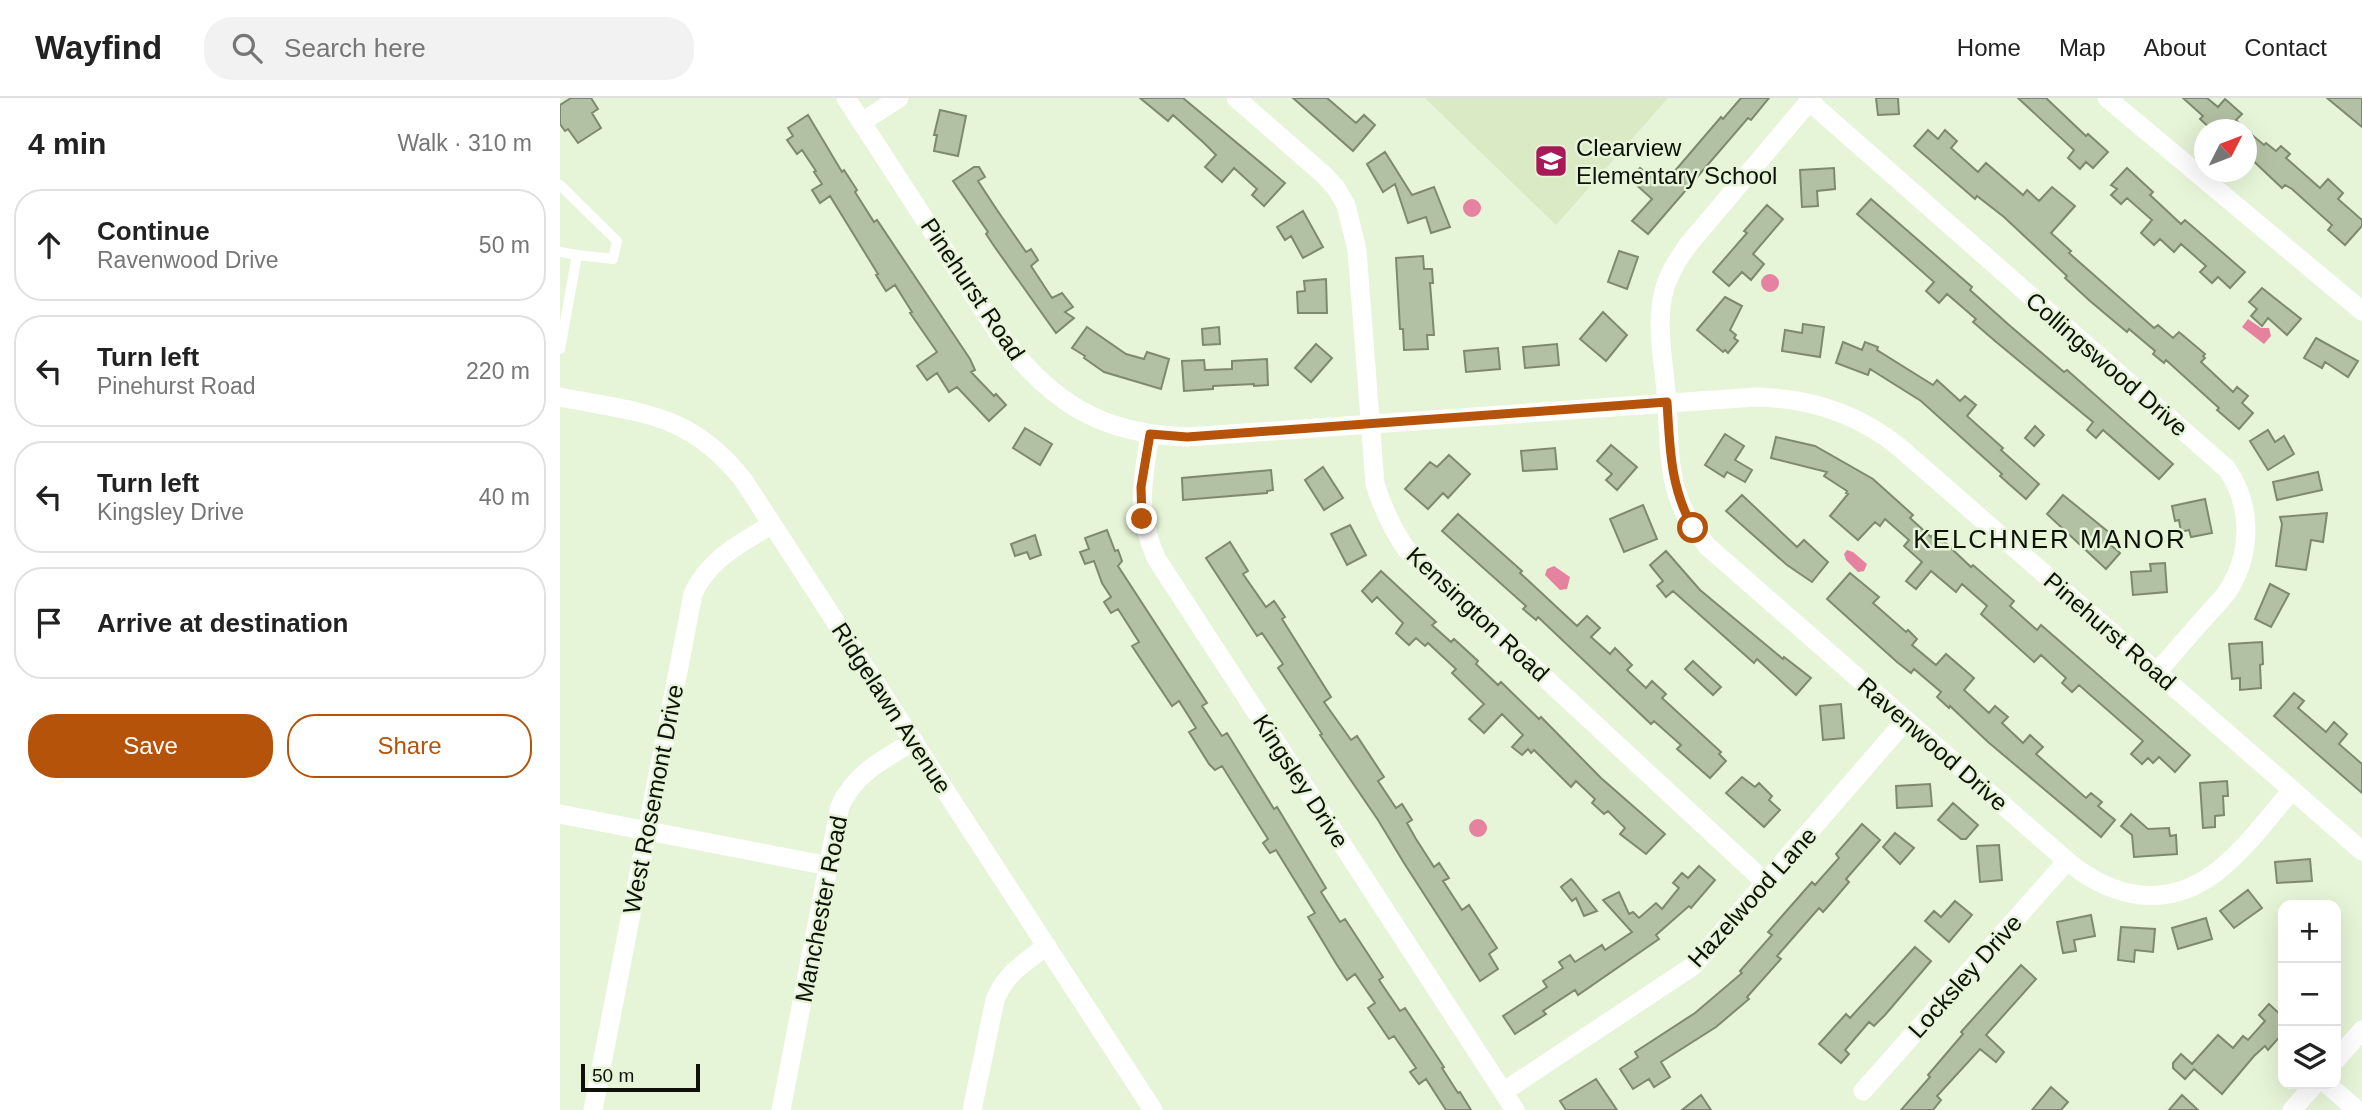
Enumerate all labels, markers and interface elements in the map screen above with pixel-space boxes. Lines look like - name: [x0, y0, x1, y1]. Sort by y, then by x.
- search box: [204, 17, 694, 80]
- text: Wayfind: [35, 29, 162, 66]
- icon: search: [228, 29, 266, 67]
- text: Search here: [284, 33, 426, 63]
- text: Home: [1957, 34, 2021, 61]
- text: Map: [2059, 34, 2106, 61]
- text: About: [2144, 34, 2206, 61]
- text: Contact: [2244, 34, 2327, 61]
- north arrow: [2194, 119, 2257, 182]
- text: 4 min: [28, 127, 106, 160]
- text: Walk · 310 m: [397, 130, 532, 156]
- place label: Clearview Elementary School: [1576, 134, 1777, 189]
- school or university icon: Clearview Elementary School: [1532, 142, 1570, 180]
- street label: Pinehurst Road: [916, 213, 1030, 365]
- text: Continue: [97, 216, 210, 246]
- icon: ahead: [30, 226, 68, 264]
- text: 50 m: [479, 232, 530, 258]
- text: Ravenwood Drive: [97, 247, 279, 273]
- street label: Collingswood Drive: [2021, 286, 2193, 442]
- text: Turn left: [97, 342, 199, 372]
- icon: left: [30, 352, 68, 390]
- text: 220 m: [466, 358, 530, 384]
- text: Pinehurst Road: [97, 373, 256, 399]
- text: Turn left: [97, 468, 199, 498]
- icon: left: [30, 478, 68, 516]
- text: 40 m: [479, 484, 530, 510]
- text: Kingsley Drive: [97, 499, 244, 525]
- route end: [1126, 503, 1157, 534]
- route start: [1677, 512, 1708, 543]
- district label: KELCHNER MANOR: [1913, 524, 2187, 554]
- street label: Kensington Road: [1401, 541, 1555, 687]
- street label: Pinehurst Road: [2039, 567, 2181, 695]
- icon: arrive: [30, 604, 68, 642]
- text: Arrive at destination: [97, 608, 348, 638]
- street label: Ridgelawn Avenue: [827, 617, 957, 799]
- street label: Ravenwood Drive: [1853, 672, 2013, 816]
- street label: West Rosemont Drive: [618, 682, 688, 916]
- street label: Kingsley Drive: [1248, 709, 1354, 853]
- button: Save: [28, 714, 273, 778]
- button: Share: [287, 714, 532, 778]
- street label: Manchester Road: [790, 813, 852, 1005]
- street label: Hazelwood Lane: [1682, 822, 1822, 972]
- map controls: [2278, 900, 2341, 1089]
- button: +: [2278, 900, 2341, 963]
- street label: Locksley Drive: [1903, 909, 2027, 1043]
- button: −: [2278, 963, 2341, 1026]
- button: layers: [2278, 1026, 2341, 1089]
- scale bar: [581, 1061, 700, 1093]
- text: 50 m: [592, 1065, 634, 1086]

